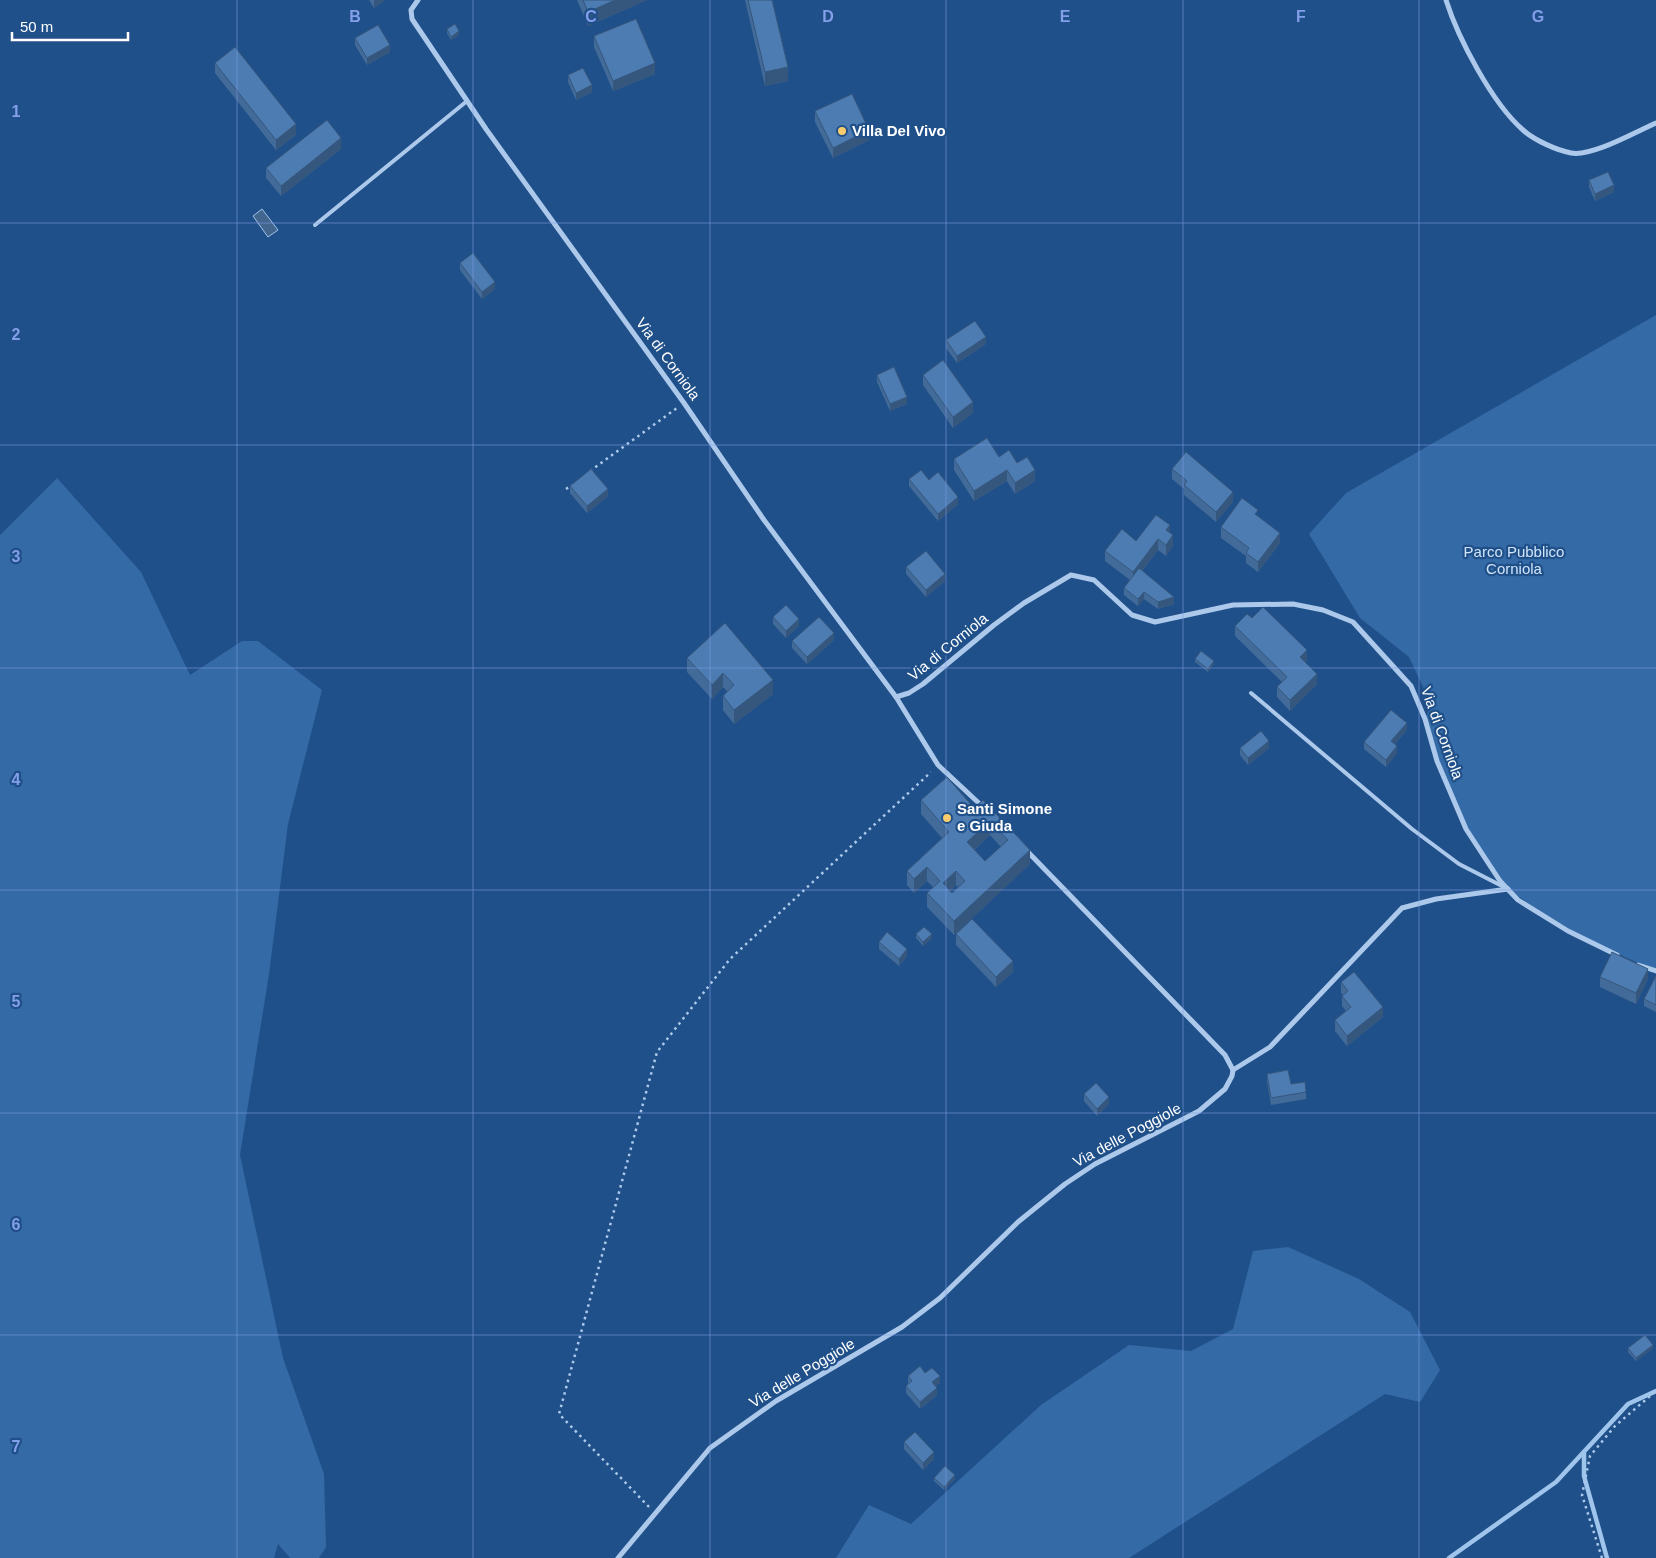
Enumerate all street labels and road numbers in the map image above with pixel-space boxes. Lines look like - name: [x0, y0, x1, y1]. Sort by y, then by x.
- street label: Via di Corniola: [633, 314, 704, 404]
- street label: Via di Corniola: [905, 609, 991, 684]
- street label: Via di Corniola: [1418, 684, 1467, 782]
- street label: Via delle Poggiole: [1070, 1099, 1184, 1170]
- street label: Via delle Poggiole: [746, 1334, 857, 1411]

